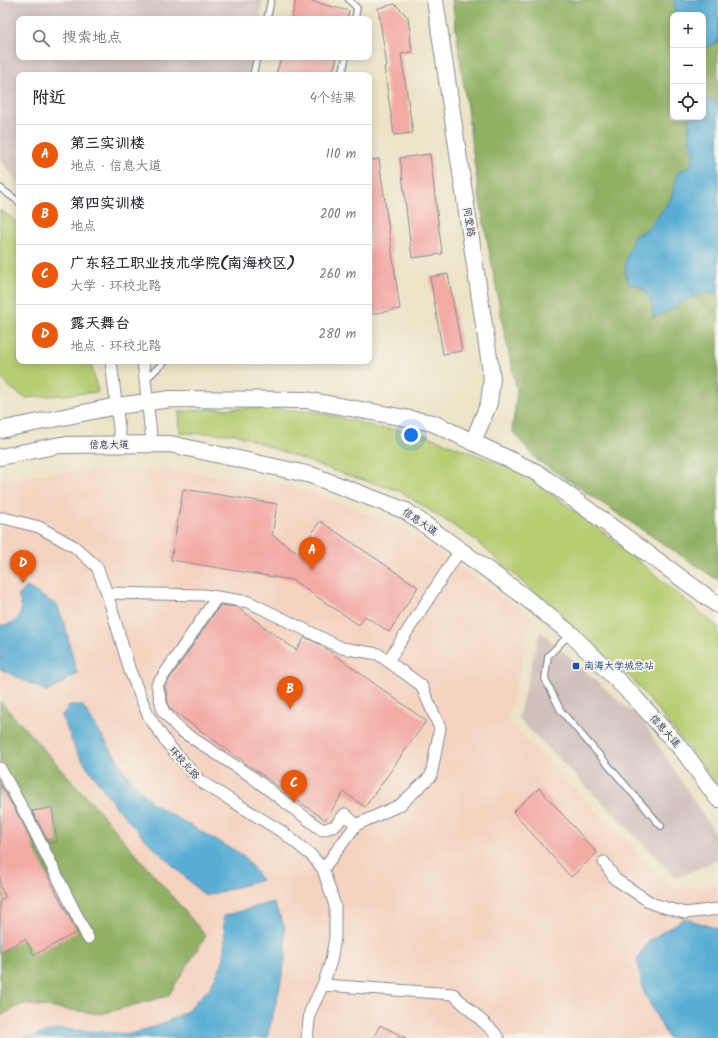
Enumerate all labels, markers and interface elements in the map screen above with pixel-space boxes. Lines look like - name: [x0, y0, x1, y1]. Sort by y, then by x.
- map controls: [670, 12, 706, 120]
- button: +: [670, 12, 706, 48]
- search box: [16, 16, 372, 60]
- text: 搜索地点: [62, 26, 122, 50]
- icon: search: [30, 27, 52, 49]
- button: −: [670, 48, 706, 84]
- button: locate: [670, 84, 706, 120]
- text: 附近: [32, 85, 66, 112]
- text: 4个结果: [310, 88, 356, 109]
- text: 第三实训楼: [70, 132, 145, 156]
- text: A: [41, 144, 49, 165]
- text: 110 m: [326, 144, 356, 165]
- text: 地点 · 信息大道: [70, 156, 162, 177]
- text: 第四实训楼: [70, 192, 145, 216]
- text: B: [41, 204, 49, 225]
- text: 200 m: [320, 204, 356, 225]
- street label: 同堂路: [459, 206, 479, 238]
- text: 地点: [70, 216, 96, 237]
- text: 广东轻工职业技术学院(南海校区): [70, 252, 295, 276]
- text: C: [41, 264, 49, 285]
- text: 260 m: [319, 264, 356, 285]
- text: 大学 · 环校北路: [70, 276, 162, 297]
- text: 露天舞台: [70, 312, 130, 336]
- text: D: [41, 324, 49, 345]
- text: 280 m: [319, 324, 356, 345]
- text: 地点 · 环校北路: [70, 336, 162, 357]
- your location: [401, 425, 421, 445]
- street label: 信息大道: [89, 437, 129, 453]
- street label: 信息大道: [399, 504, 441, 540]
- pin: A: [299, 537, 325, 570]
- pin: D: [10, 550, 36, 583]
- place label: 南海大学城总站: [584, 658, 654, 674]
- marker: 南海大学城总站: [571, 661, 581, 671]
- pin: B: [277, 676, 303, 709]
- street label: 信息大道: [646, 711, 684, 751]
- street label: 环校北路: [165, 743, 203, 783]
- pin: C: [281, 770, 307, 803]

